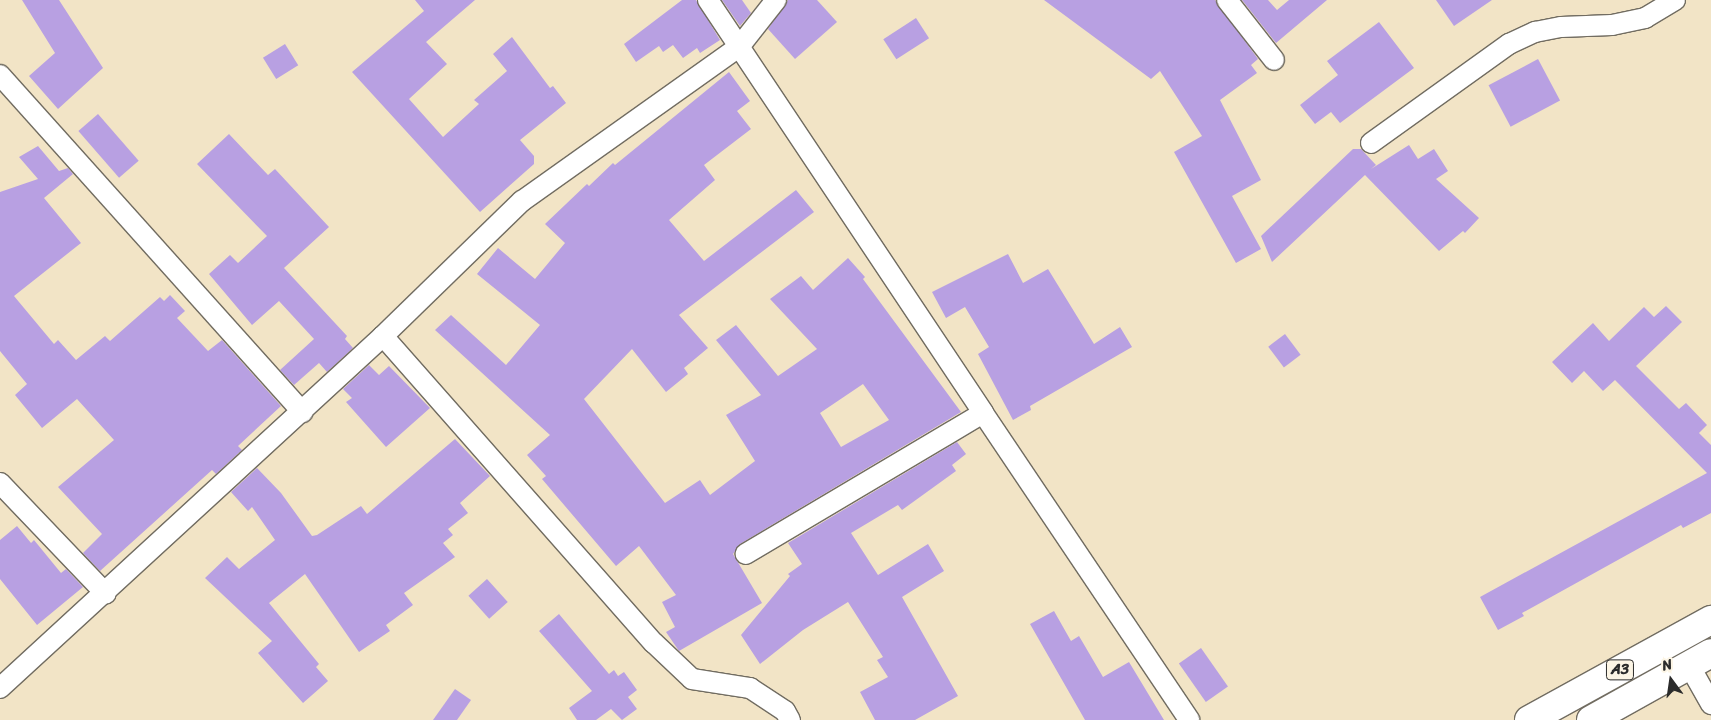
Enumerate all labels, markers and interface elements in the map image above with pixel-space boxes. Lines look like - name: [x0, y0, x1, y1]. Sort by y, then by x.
- text: N: [1660, 652, 1675, 678]
- north arrow: [1646, 655, 1696, 705]
- road number: A3: [1605, 658, 1635, 682]

